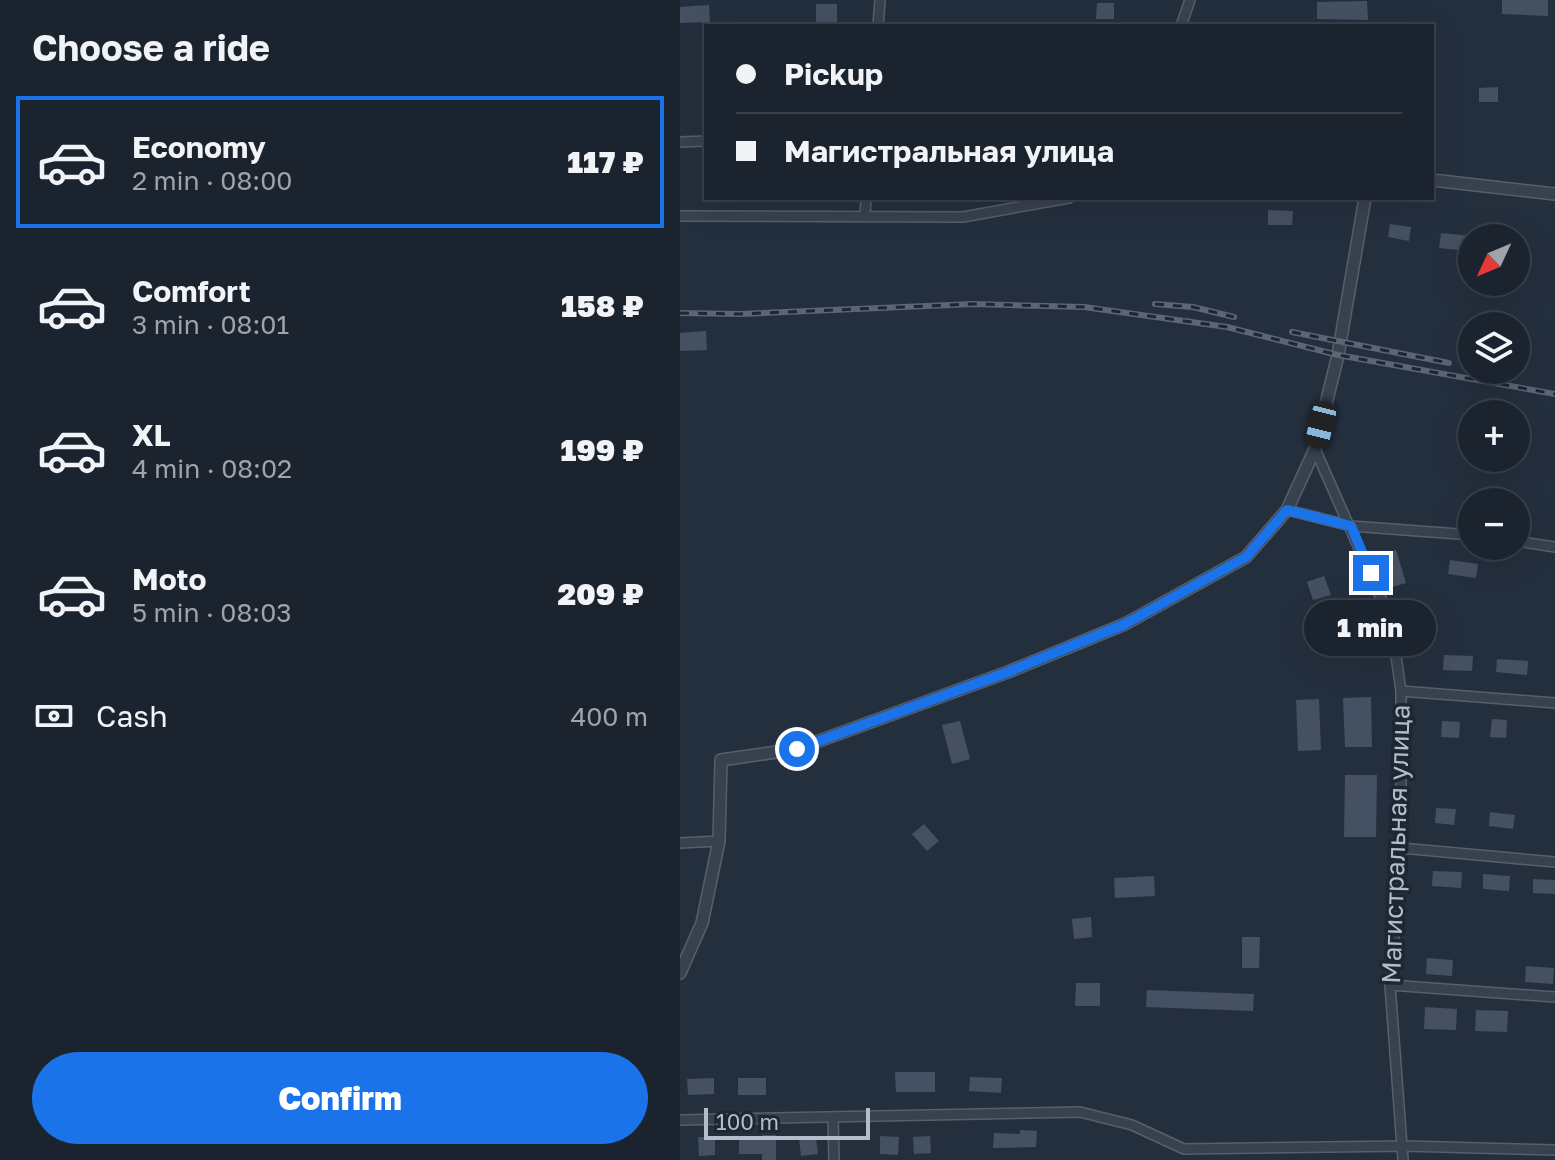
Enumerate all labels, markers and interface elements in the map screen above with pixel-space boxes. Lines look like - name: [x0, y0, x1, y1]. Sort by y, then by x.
- text: Choose a ride: [32, 26, 270, 69]
- text: Pickup: [784, 56, 883, 92]
- icon: car: [36, 126, 108, 198]
- text: Economy: [132, 129, 266, 165]
- text: Магистральная улица: [784, 133, 1114, 169]
- text: 117 ₽: [567, 144, 644, 180]
- text: 2 min · 08:00: [132, 165, 292, 196]
- north arrow: [1458, 224, 1530, 296]
- map controls: [1458, 224, 1530, 560]
- icon: car: [36, 270, 108, 342]
- text: Comfort: [132, 273, 251, 309]
- text: 158 ₽: [561, 288, 644, 324]
- text: 3 min · 08:01: [132, 309, 289, 340]
- button: layers: [1458, 312, 1530, 384]
- car: [1304, 399, 1338, 451]
- button: +: [1458, 400, 1530, 472]
- icon: car: [36, 414, 108, 486]
- text: XL: [132, 417, 171, 453]
- text: 199 ₽: [561, 432, 644, 468]
- text: 4 min · 08:02: [132, 453, 292, 484]
- button: −: [1458, 488, 1530, 560]
- route end: [1353, 555, 1389, 591]
- icon: car: [36, 558, 108, 630]
- text: Moto: [132, 561, 207, 597]
- text: 209 ₽: [557, 576, 644, 612]
- text: 5 min · 08:03: [132, 597, 291, 628]
- callout: 1 min: [1305, 601, 1437, 657]
- text: 1 min: [1337, 612, 1403, 643]
- icon: cash: [32, 694, 76, 738]
- text: Cash: [96, 698, 168, 734]
- text: 400 m: [570, 701, 648, 732]
- street label: Магистральная улица: [1375, 704, 1416, 984]
- route start: [779, 731, 815, 767]
- button: Confirm: [32, 1052, 648, 1144]
- scale bar: [704, 1104, 870, 1140]
- text: 100 m: [716, 1108, 779, 1135]

